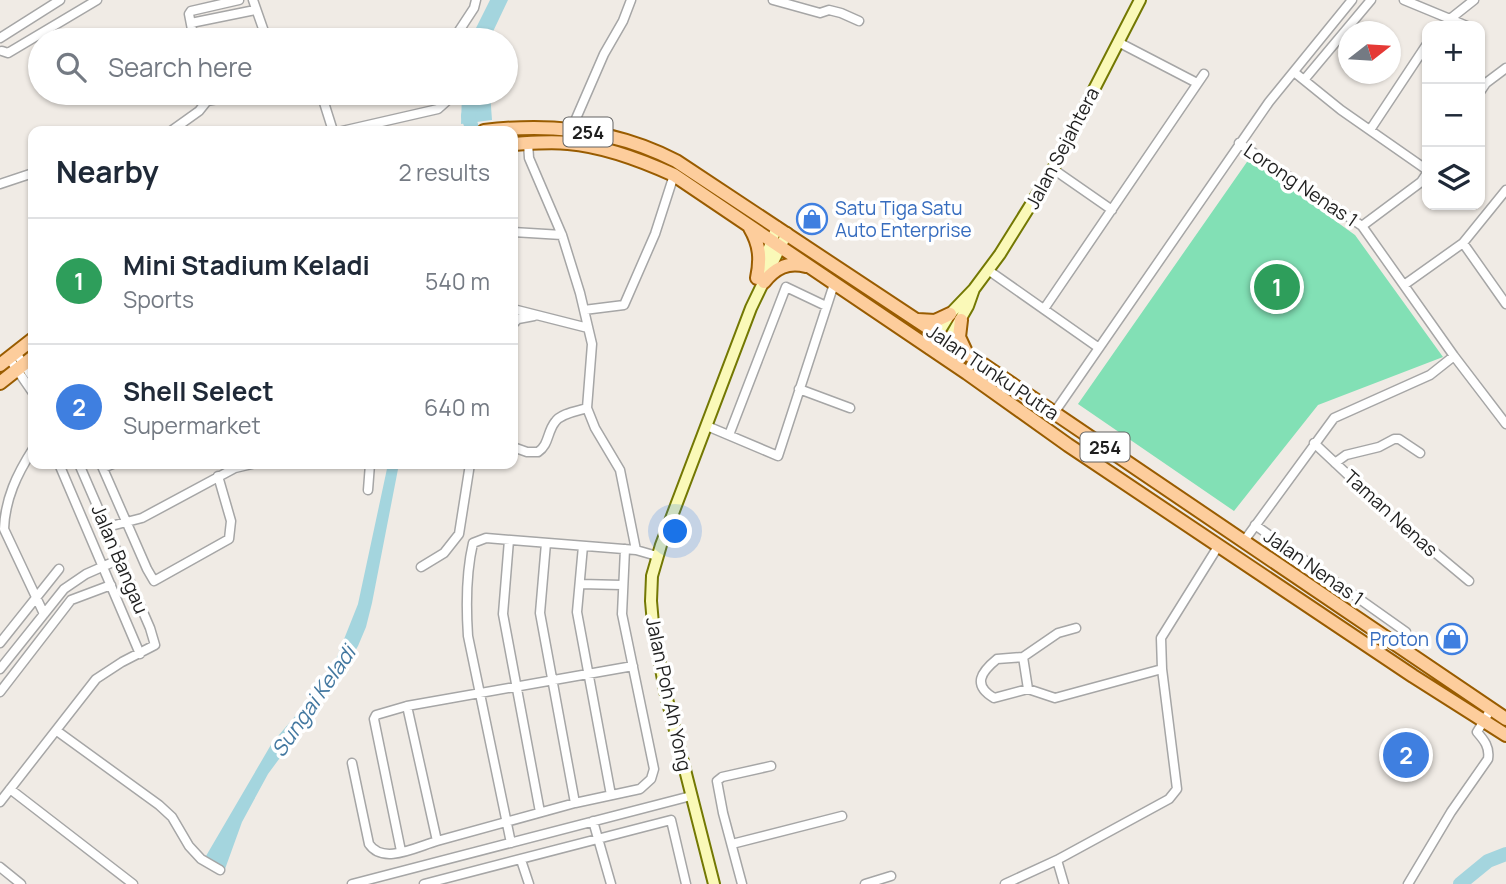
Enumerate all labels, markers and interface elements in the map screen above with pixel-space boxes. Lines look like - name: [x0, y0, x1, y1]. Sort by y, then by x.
- north arrow: [1338, 21, 1401, 84]
- map controls: [1422, 21, 1485, 210]
- button: +: [1422, 21, 1485, 84]
- search box: [28, 28, 518, 105]
- icon: search: [52, 48, 90, 86]
- text: Search here: [108, 49, 253, 85]
- street label: Jalan Sejahtera: [1019, 83, 1105, 213]
- button: −: [1422, 84, 1485, 147]
- road number: 254: [564, 118, 612, 146]
- street label: Lorong Nenas 1: [1239, 137, 1363, 233]
- button: layers: [1422, 147, 1485, 210]
- text: Nearby: [56, 151, 159, 192]
- text: 2 results: [398, 156, 490, 188]
- place label: Satu Tiga Satu Auto Enterprise: [835, 195, 972, 243]
- shop icon: Satu Tiga Satu Auto Enterprise: [795, 202, 829, 236]
- text: Mini Stadium Keladi: [123, 247, 370, 283]
- pin: 1: [1254, 261, 1300, 313]
- text: 1: [74, 265, 84, 297]
- text: 540 m: [425, 265, 490, 297]
- text: Sports: [123, 283, 194, 315]
- street label: Jalan Tunku Putra: [922, 318, 1064, 426]
- text: Shell Select: [123, 373, 274, 409]
- text: 2: [72, 391, 86, 423]
- text: 640 m: [424, 391, 490, 423]
- text: Supermarket: [123, 409, 261, 441]
- road number: 254: [1080, 432, 1130, 462]
- street label: Taman Nenas: [1338, 464, 1444, 562]
- street label: Jalan Bangau: [85, 501, 155, 617]
- your location: [658, 514, 692, 548]
- street label: Jalan Nenas 1: [1259, 523, 1369, 611]
- street label: Jalan Poh Ah Yong: [640, 614, 698, 774]
- shop icon: Proton: [1435, 622, 1469, 656]
- place label: Proton: [1370, 626, 1429, 652]
- water label: Sungai Keladi: [265, 638, 363, 762]
- pin: 2: [1383, 729, 1429, 781]

